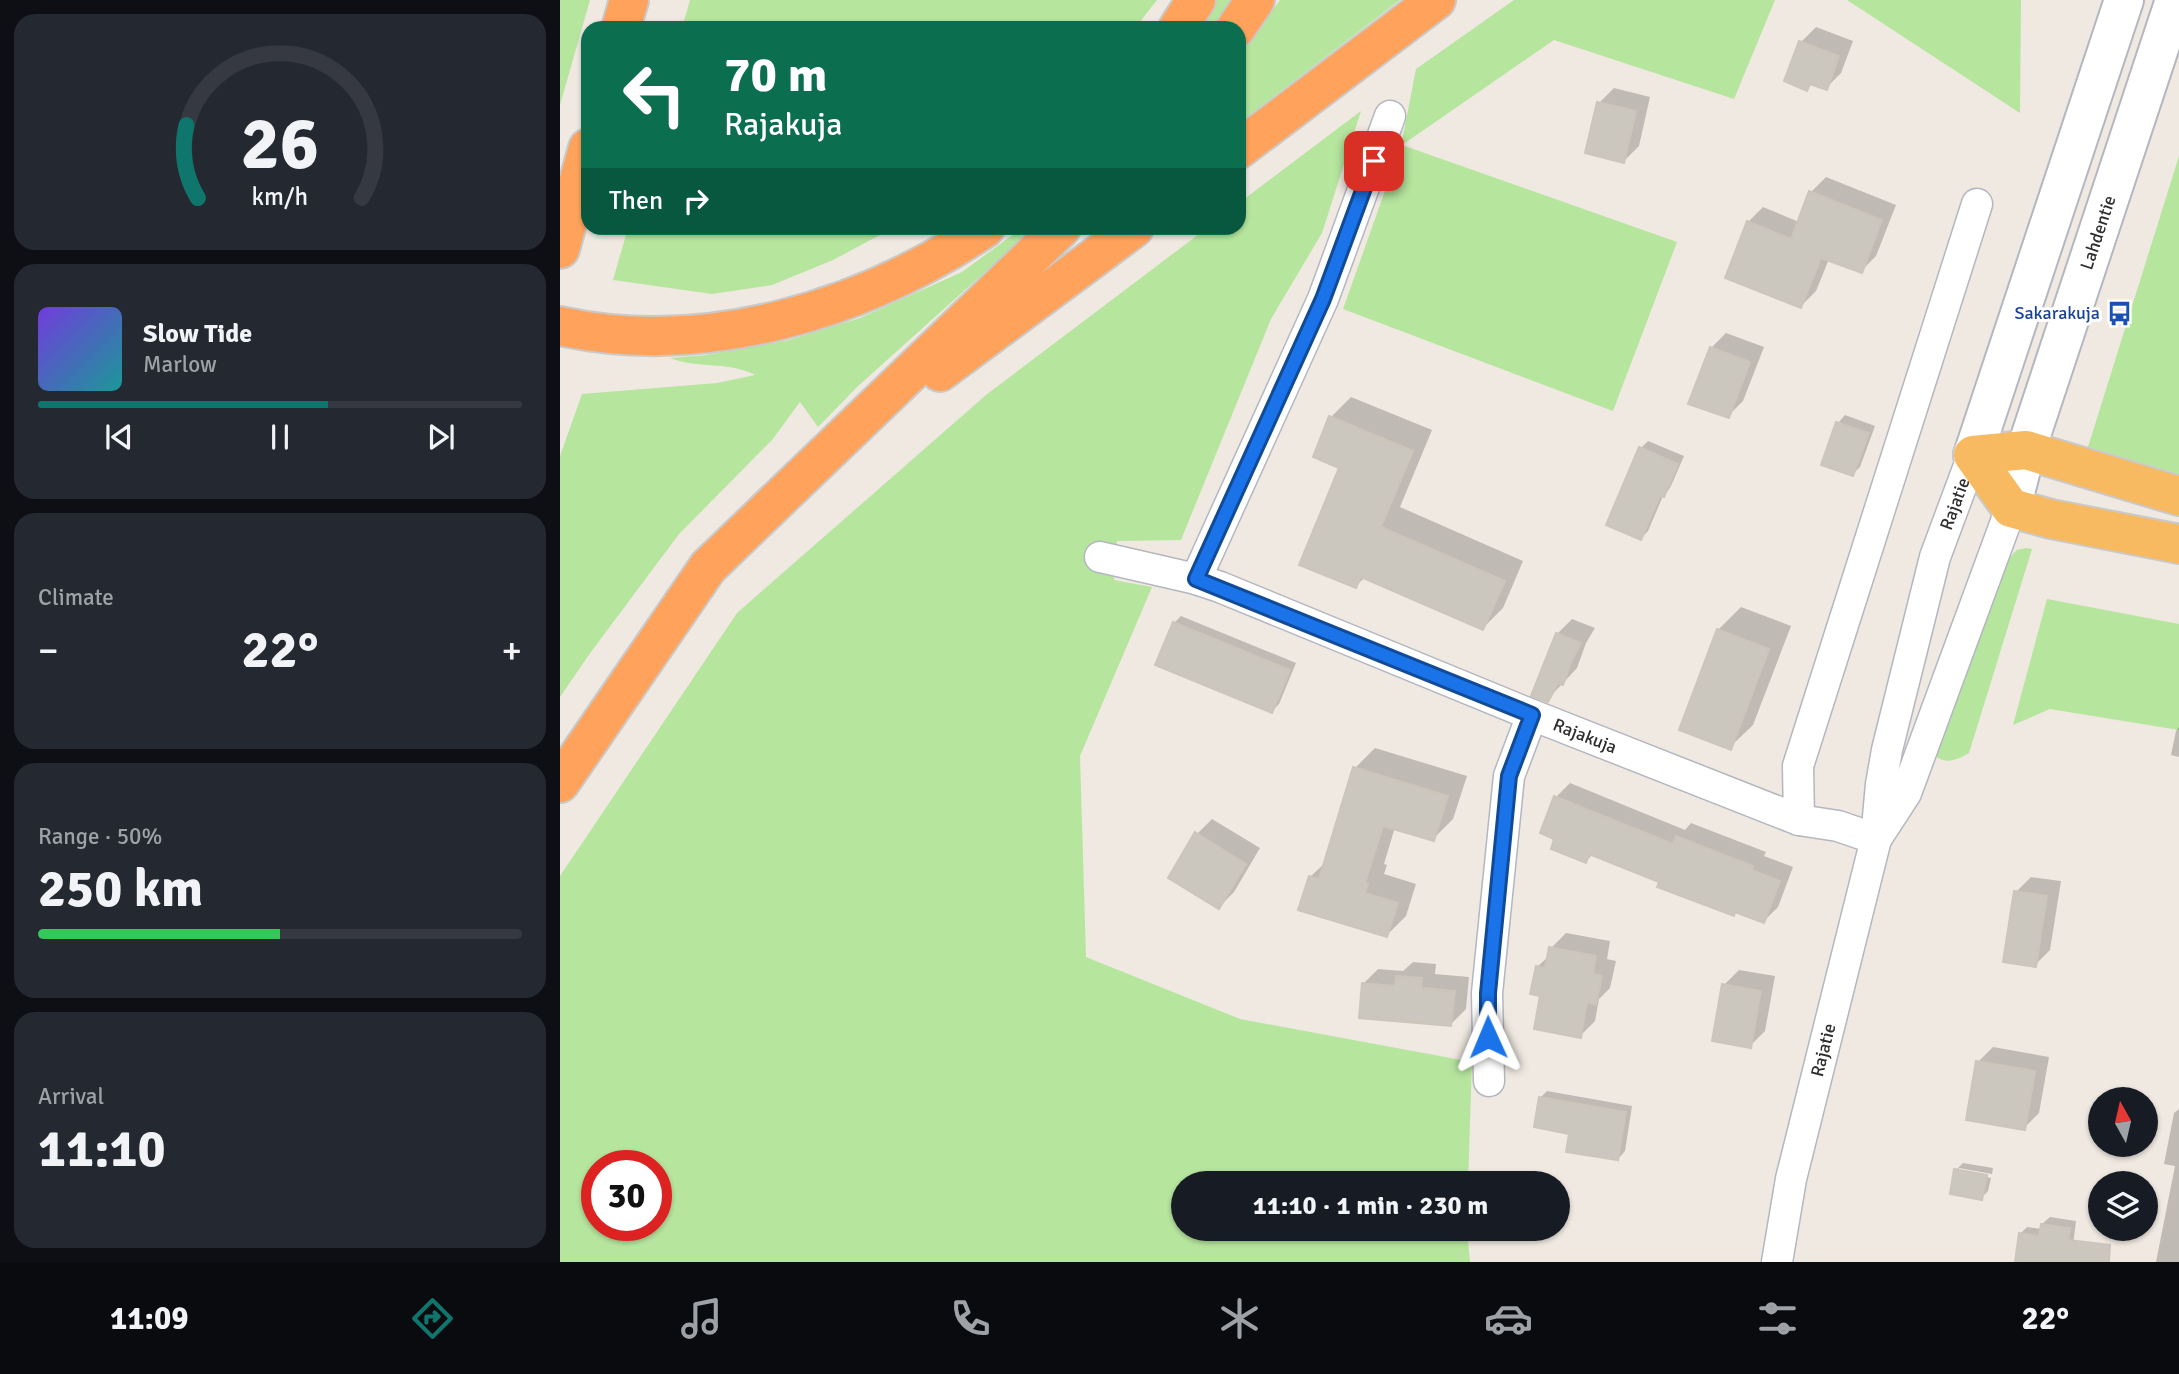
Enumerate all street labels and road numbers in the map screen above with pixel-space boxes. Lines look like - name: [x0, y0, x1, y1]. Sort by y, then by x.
- street label: Lahdentie: [2075, 193, 2121, 272]
- street label: Rajatie: [1935, 475, 1975, 533]
- street label: Rajakuja: [1550, 713, 1620, 758]
- street label: Rajatie: [1806, 1021, 1840, 1079]

